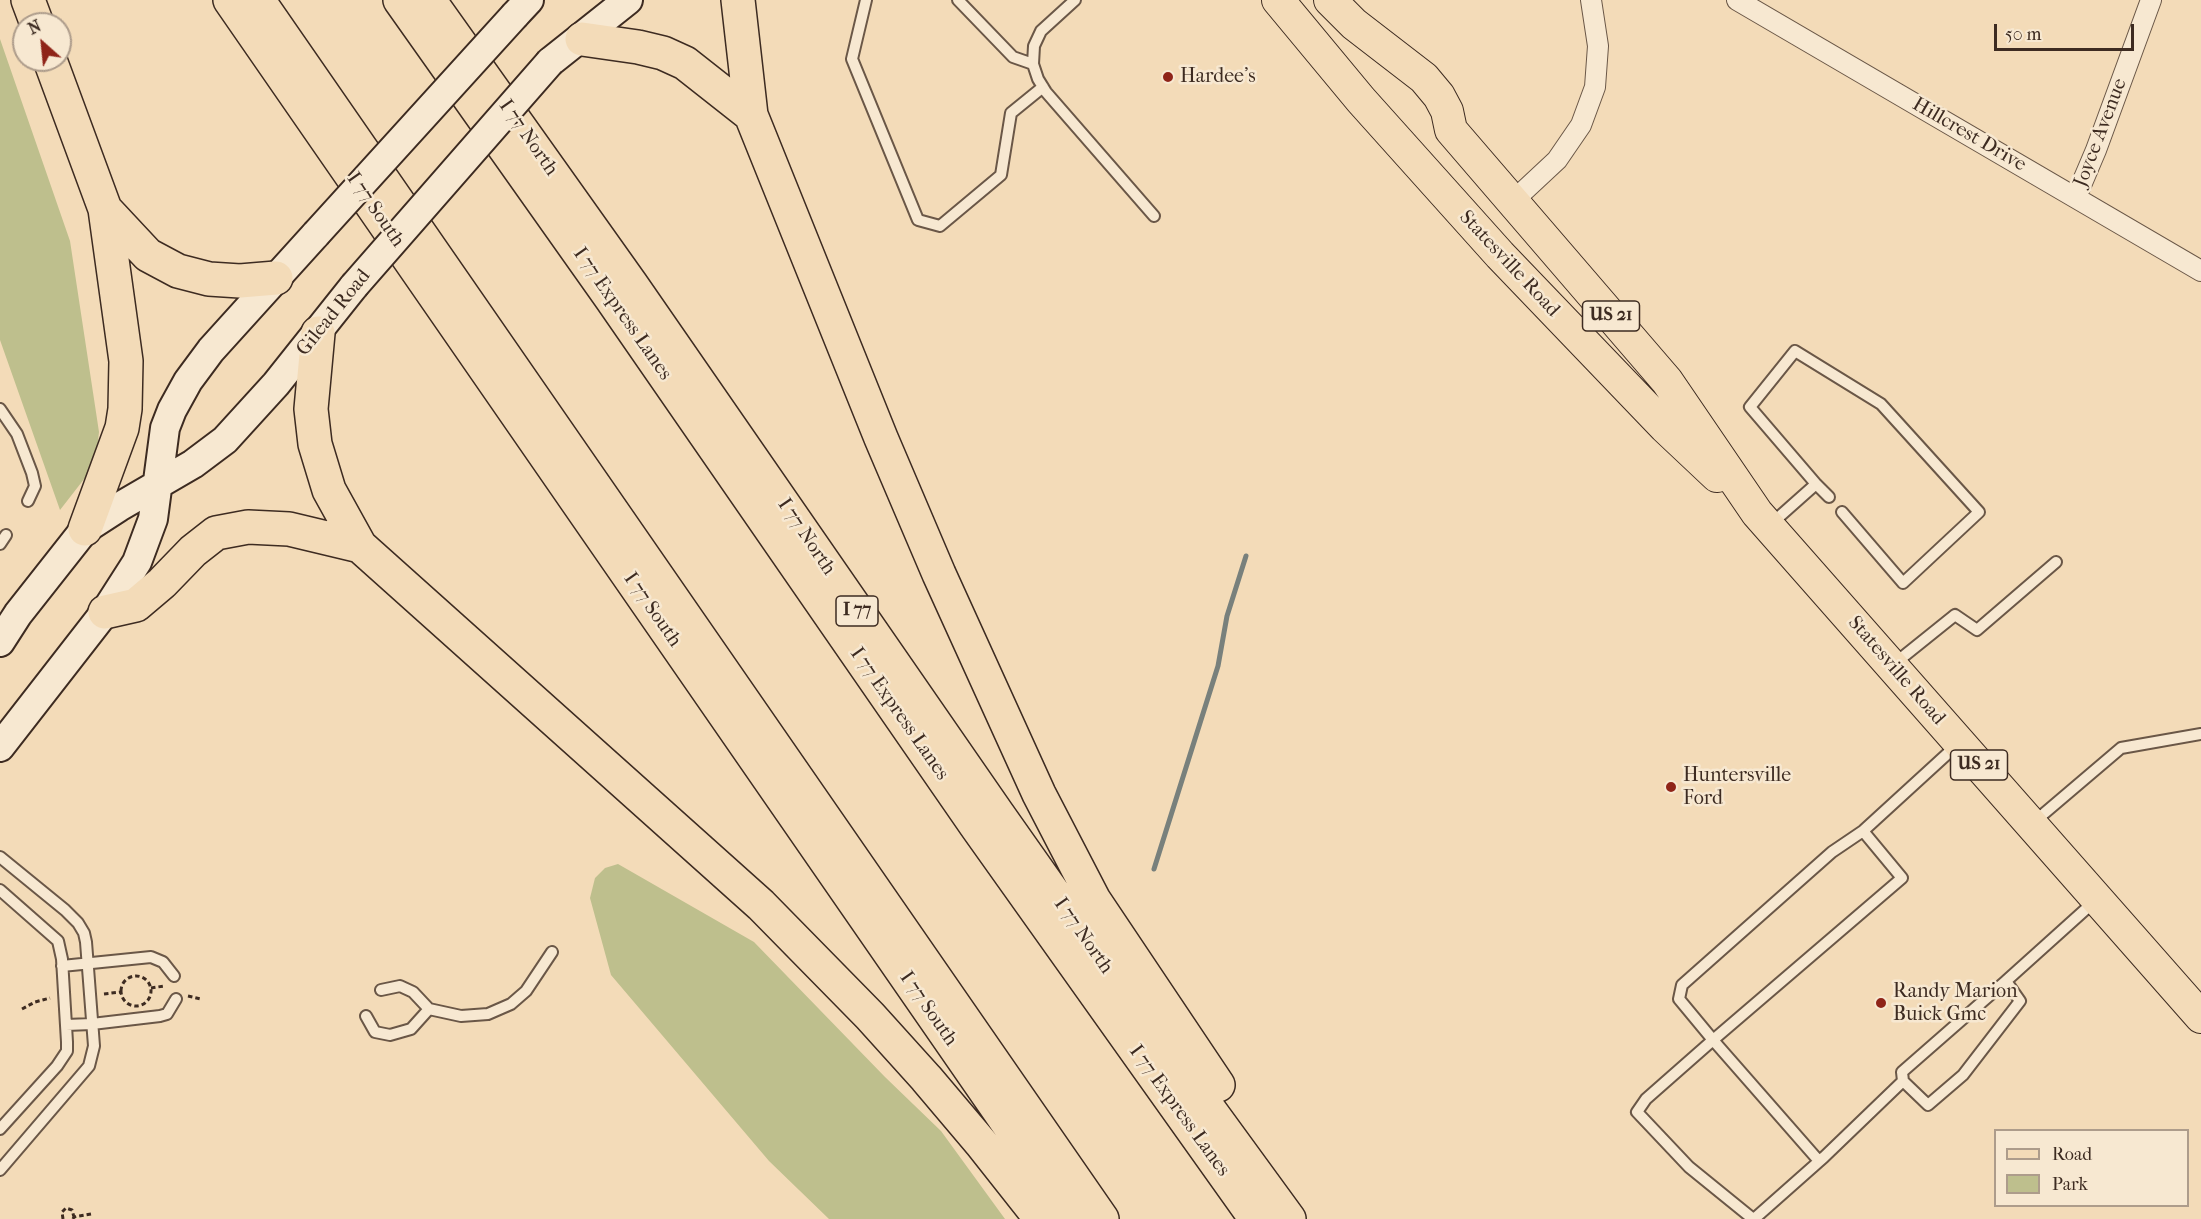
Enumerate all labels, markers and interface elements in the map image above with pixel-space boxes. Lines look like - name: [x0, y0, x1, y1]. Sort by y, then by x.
- north arrow: [12, 12, 72, 72]
- scale bar: [1997, 12, 2136, 50]
- text: N: [25, 16, 44, 39]
- text: 50 m: [2005, 24, 2041, 45]
- place label: Hardee's: [1180, 65, 1256, 89]
- marker: Hardee's: [1161, 70, 1175, 84]
- street label: Joyce Avenue: [2069, 75, 2133, 191]
- street label: Hillcrest Drive: [1908, 93, 2030, 177]
- street label: I 77 North: [493, 95, 563, 181]
- street label: I 77 South: [341, 168, 409, 252]
- street label: Statesville Road: [1454, 206, 1564, 322]
- street label: I 77 Express Lanes: [567, 243, 677, 385]
- street label: Gilead Road: [292, 265, 376, 361]
- road number: US 21: [1582, 301, 1640, 331]
- street label: I 77 North: [772, 494, 840, 580]
- street label: I 77 South: [618, 568, 686, 652]
- road number: I 77: [836, 596, 878, 626]
- street label: Statesville Road: [1842, 612, 1950, 730]
- street label: I 77 Express Lanes: [844, 643, 954, 785]
- road number: US 21: [1950, 750, 2008, 780]
- place label: Huntersville Ford: [1683, 764, 1791, 811]
- marker: Huntersville Ford: [1664, 780, 1678, 794]
- street label: I 77 North: [1048, 893, 1118, 979]
- street label: I 77 South: [894, 967, 962, 1051]
- place label: Randy Marion Buick Gmc: [1893, 980, 2018, 1027]
- marker: Randy Marion Buick Gmc: [1874, 996, 1888, 1010]
- street label: I 77 Express Lanes: [1123, 1041, 1235, 1181]
- legend: [1994, 1129, 2189, 1207]
- text: Road: [2052, 1144, 2092, 1165]
- text: Park: [2052, 1174, 2088, 1195]

